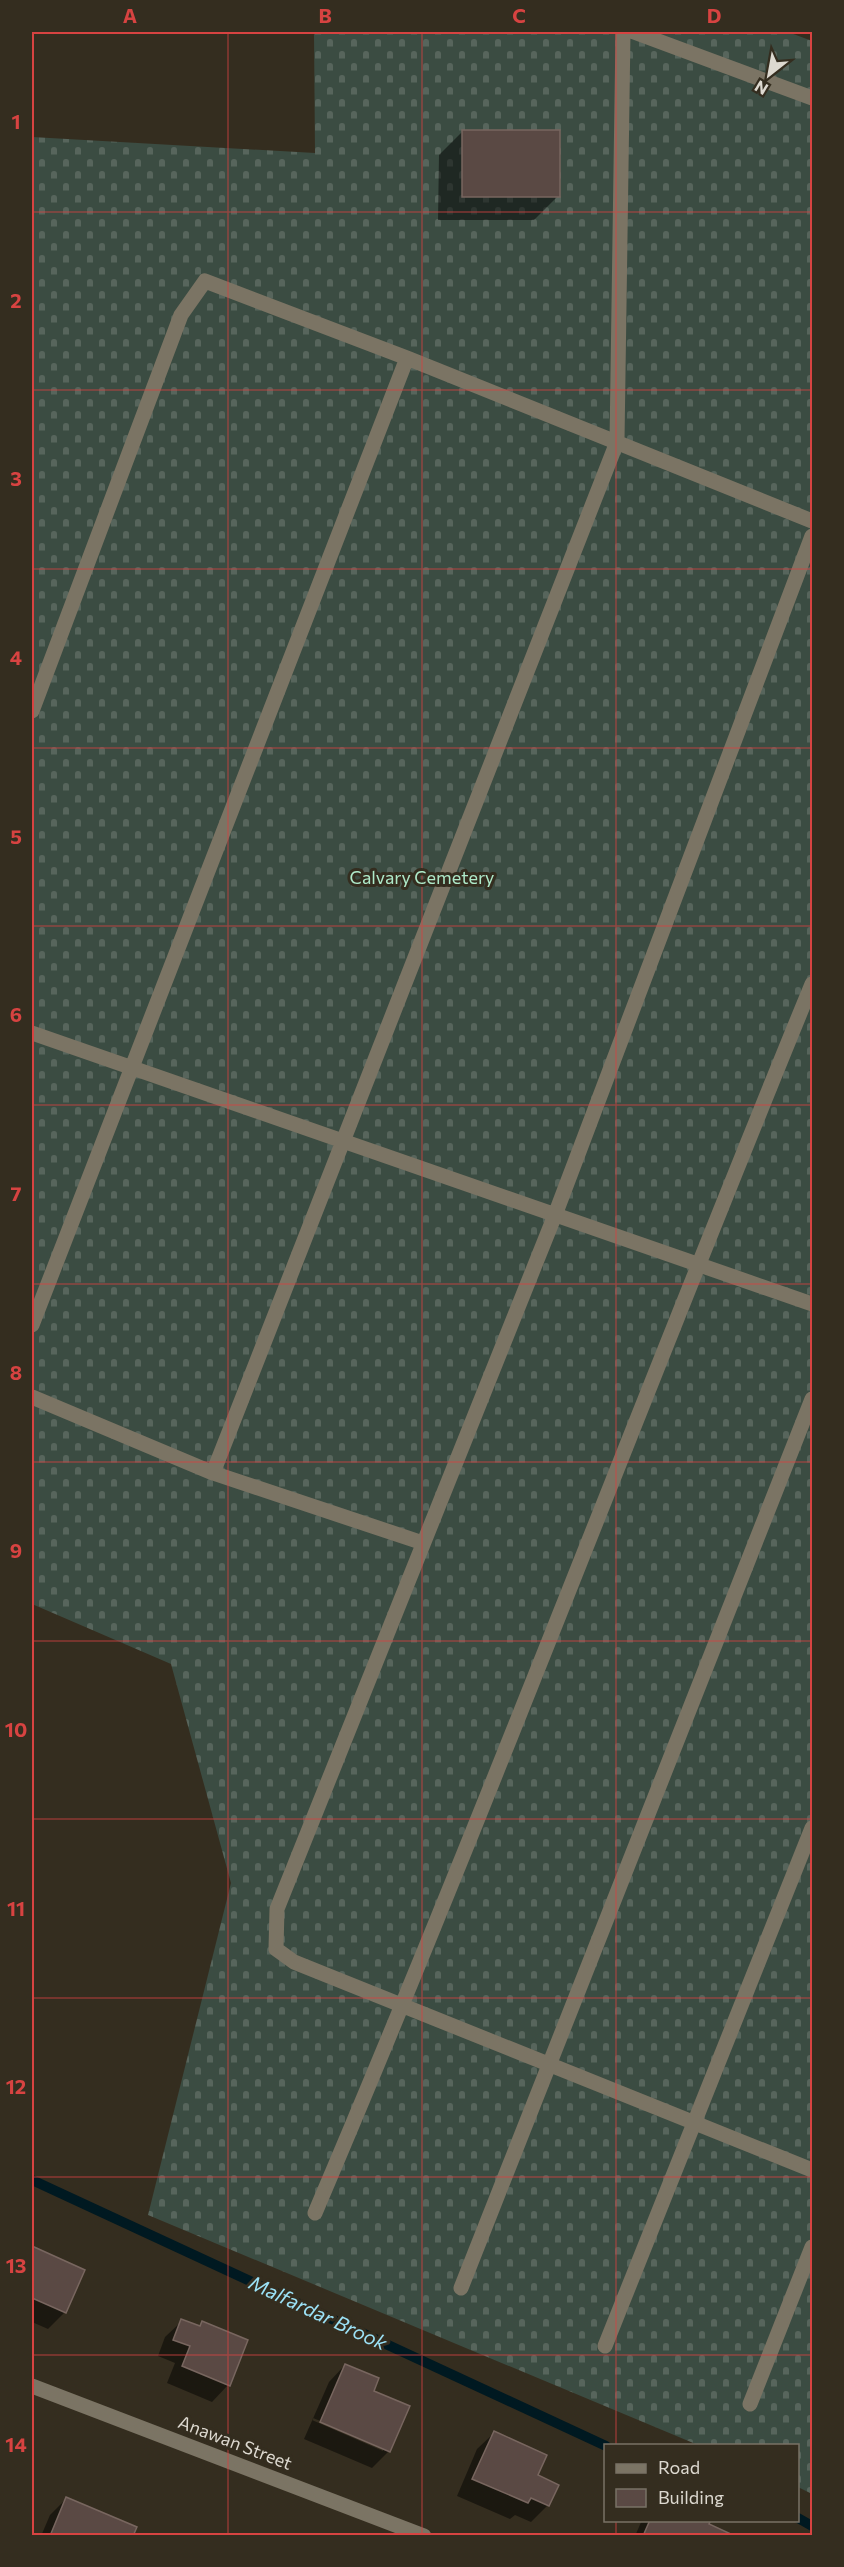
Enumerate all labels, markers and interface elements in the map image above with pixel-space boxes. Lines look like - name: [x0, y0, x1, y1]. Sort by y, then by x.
- text: A: [123, 3, 137, 27]
- text: B: [318, 3, 332, 27]
- text: C: [512, 3, 526, 27]
- text: D: [707, 3, 721, 27]
- north arrow: [739, 45, 799, 105]
- text: N: [751, 77, 771, 100]
- text: 1: [11, 109, 21, 133]
- text: 2: [10, 288, 22, 312]
- text: 3: [10, 466, 22, 490]
- text: 4: [10, 645, 22, 669]
- text: 5: [10, 824, 22, 848]
- park label: Calvary Cemetery: [350, 866, 494, 888]
- text: 6: [10, 1002, 22, 1026]
- text: 7: [11, 1181, 22, 1205]
- text: 8: [10, 1360, 22, 1384]
- text: 9: [10, 1538, 22, 1562]
- text: 10: [5, 1717, 27, 1741]
- text: 11: [7, 1896, 25, 1920]
- text: 12: [6, 2074, 26, 2098]
- text: 13: [6, 2253, 26, 2277]
- water label: Malfardar Brook: [246, 2270, 392, 2355]
- street label: Anawan Street: [175, 2410, 295, 2474]
- text: 14: [5, 2432, 27, 2456]
- legend: [604, 2444, 799, 2522]
- text: Road: [658, 2456, 700, 2478]
- text: Building: [658, 2486, 724, 2508]

